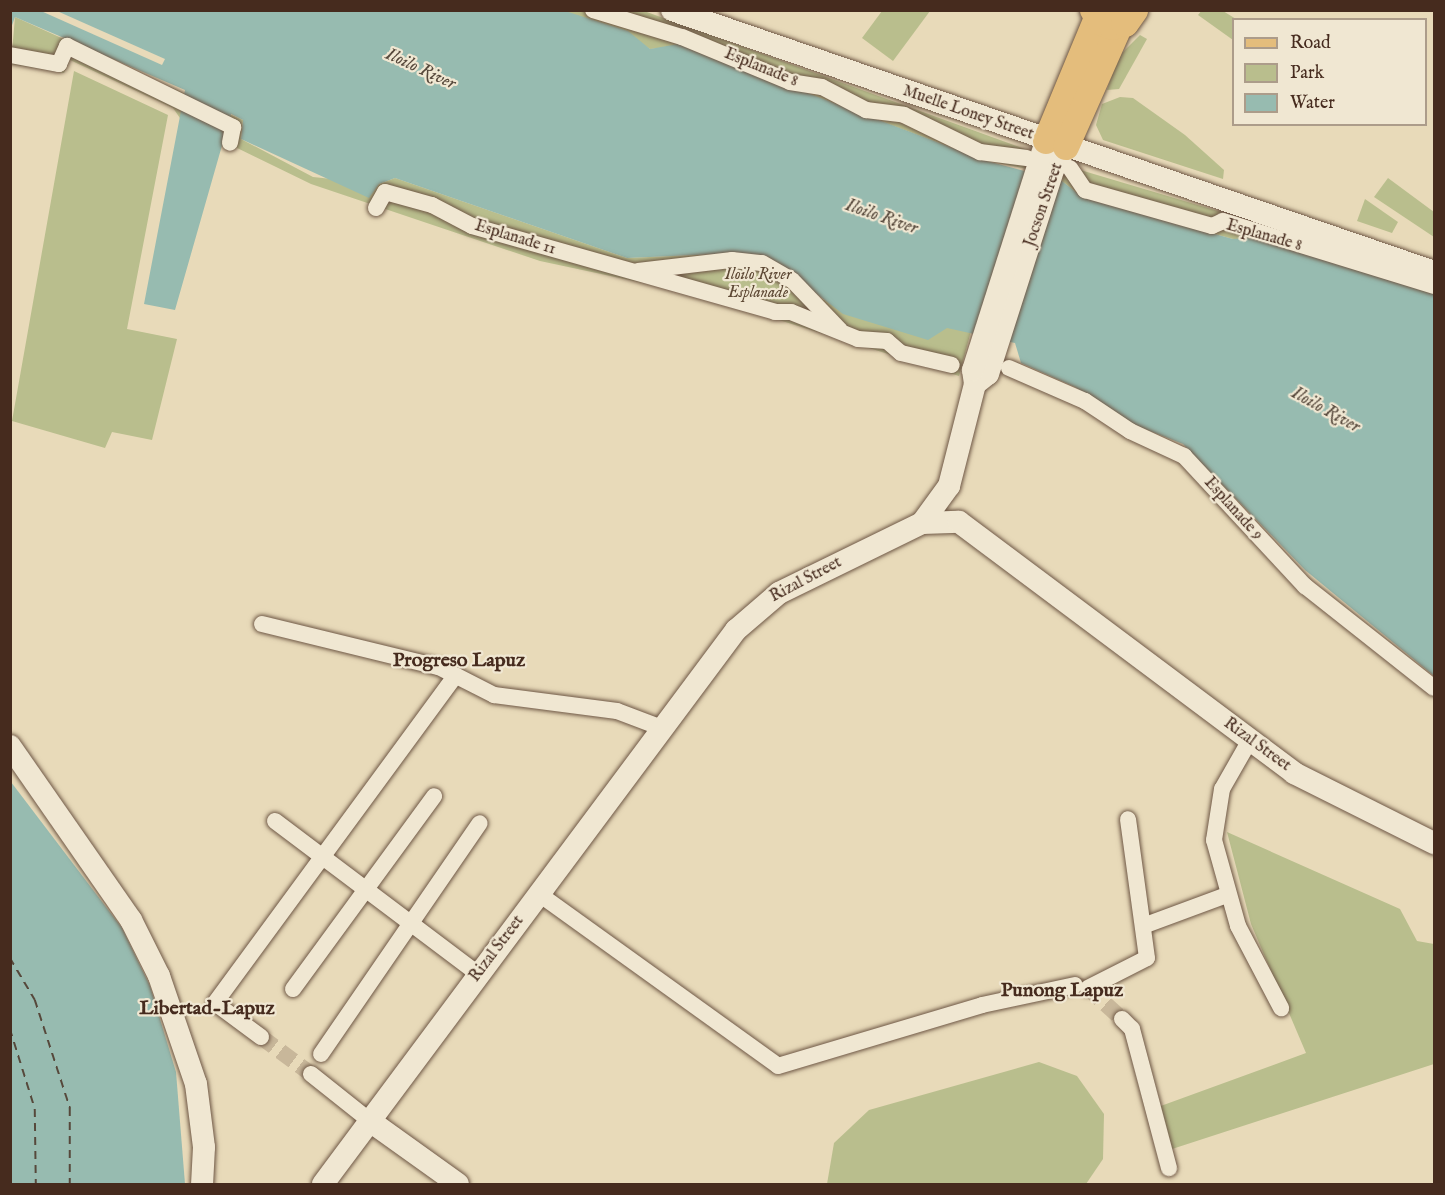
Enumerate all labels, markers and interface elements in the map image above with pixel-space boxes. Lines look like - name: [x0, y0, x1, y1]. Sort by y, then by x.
- legend: [1232, 18, 1427, 126]
- text: Road: [1290, 32, 1331, 55]
- water label: Iloilo River: [381, 44, 459, 96]
- street label: Esplanade 8: [721, 45, 801, 91]
- text: Park: [1290, 62, 1324, 85]
- street label: Muelle Loney Street: [900, 82, 1036, 144]
- text: Water: [1290, 92, 1335, 115]
- street label: Jocson Street: [1021, 160, 1067, 250]
- water label: Iloilo River: [842, 196, 920, 240]
- street label: Esplanade 8: [1224, 216, 1304, 256]
- street label: Esplanade 11: [472, 217, 558, 259]
- park label: Iloilo River Esplanade: [725, 265, 791, 303]
- water label: Iloilo River: [1287, 383, 1363, 439]
- street label: Esplanade 9: [1200, 473, 1266, 545]
- street label: Rizal Street: [767, 553, 845, 607]
- district label: Progreso Lapuz: [393, 648, 525, 672]
- street label: Rizal Street: [1220, 714, 1294, 776]
- street label: Rizal Street: [466, 912, 528, 986]
- district label: Punong Lapuz: [1001, 978, 1123, 1002]
- district label: Libertad-Lapuz: [139, 996, 275, 1020]

